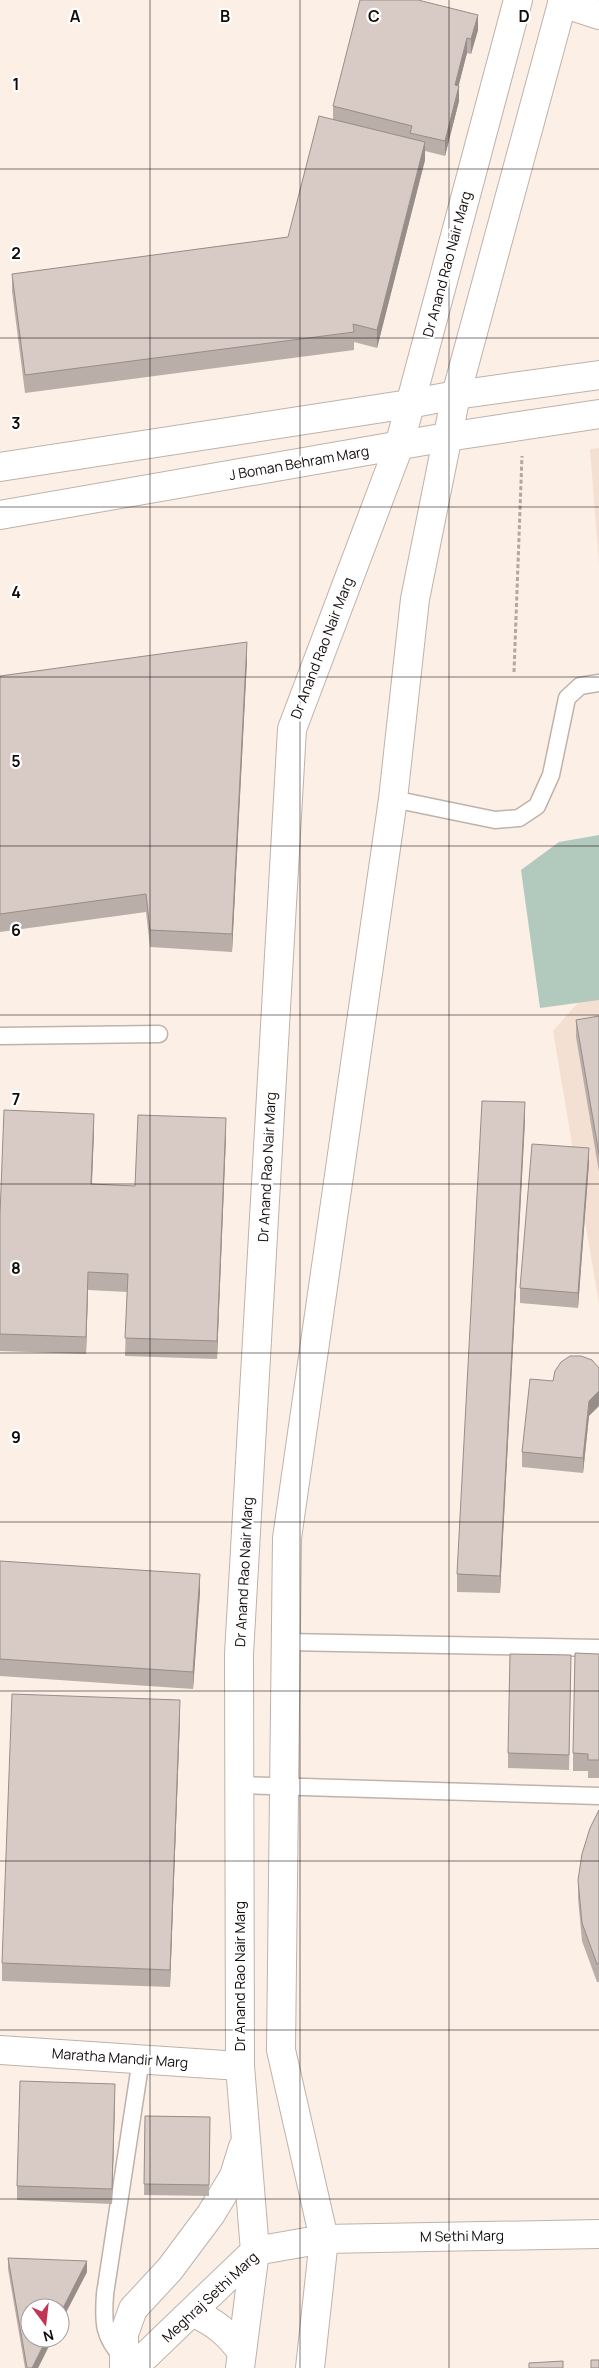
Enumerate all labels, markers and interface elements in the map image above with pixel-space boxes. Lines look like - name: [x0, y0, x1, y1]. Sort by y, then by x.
- text: A: [70, 5, 81, 27]
- text: B: [220, 5, 230, 27]
- text: C: [368, 5, 380, 27]
- text: D: [518, 5, 530, 27]
- text: 1: [12, 73, 20, 95]
- street label: Dr Anand Rao Nair Marg: [418, 189, 475, 339]
- text: 2: [11, 242, 21, 264]
- text: 3: [11, 412, 21, 434]
- street label: J Boman Behram Marg: [227, 441, 370, 484]
- street label: Dr Anand Rao Nair Marg: [286, 574, 357, 721]
- text: 4: [11, 581, 21, 603]
- text: 5: [11, 750, 21, 772]
- text: 6: [11, 919, 21, 941]
- text: 7: [12, 1088, 20, 1110]
- street label: Dr Anand Rao Nair Marg: [253, 1091, 280, 1243]
- text: 8: [11, 1257, 21, 1279]
- text: 9: [11, 1426, 21, 1448]
- street label: Dr Anand Rao Nair Marg: [230, 1496, 257, 1648]
- street label: Dr Anand Rao Nair Marg: [230, 1901, 249, 2051]
- street label: Maratha Mandir Marg: [51, 2043, 189, 2072]
- street label: M Sethi Marg: [420, 2225, 504, 2246]
- street label: Meghraj Sethi Marg: [158, 2247, 262, 2346]
- north arrow: [20, 2298, 70, 2348]
- text: N: [41, 2326, 56, 2347]

